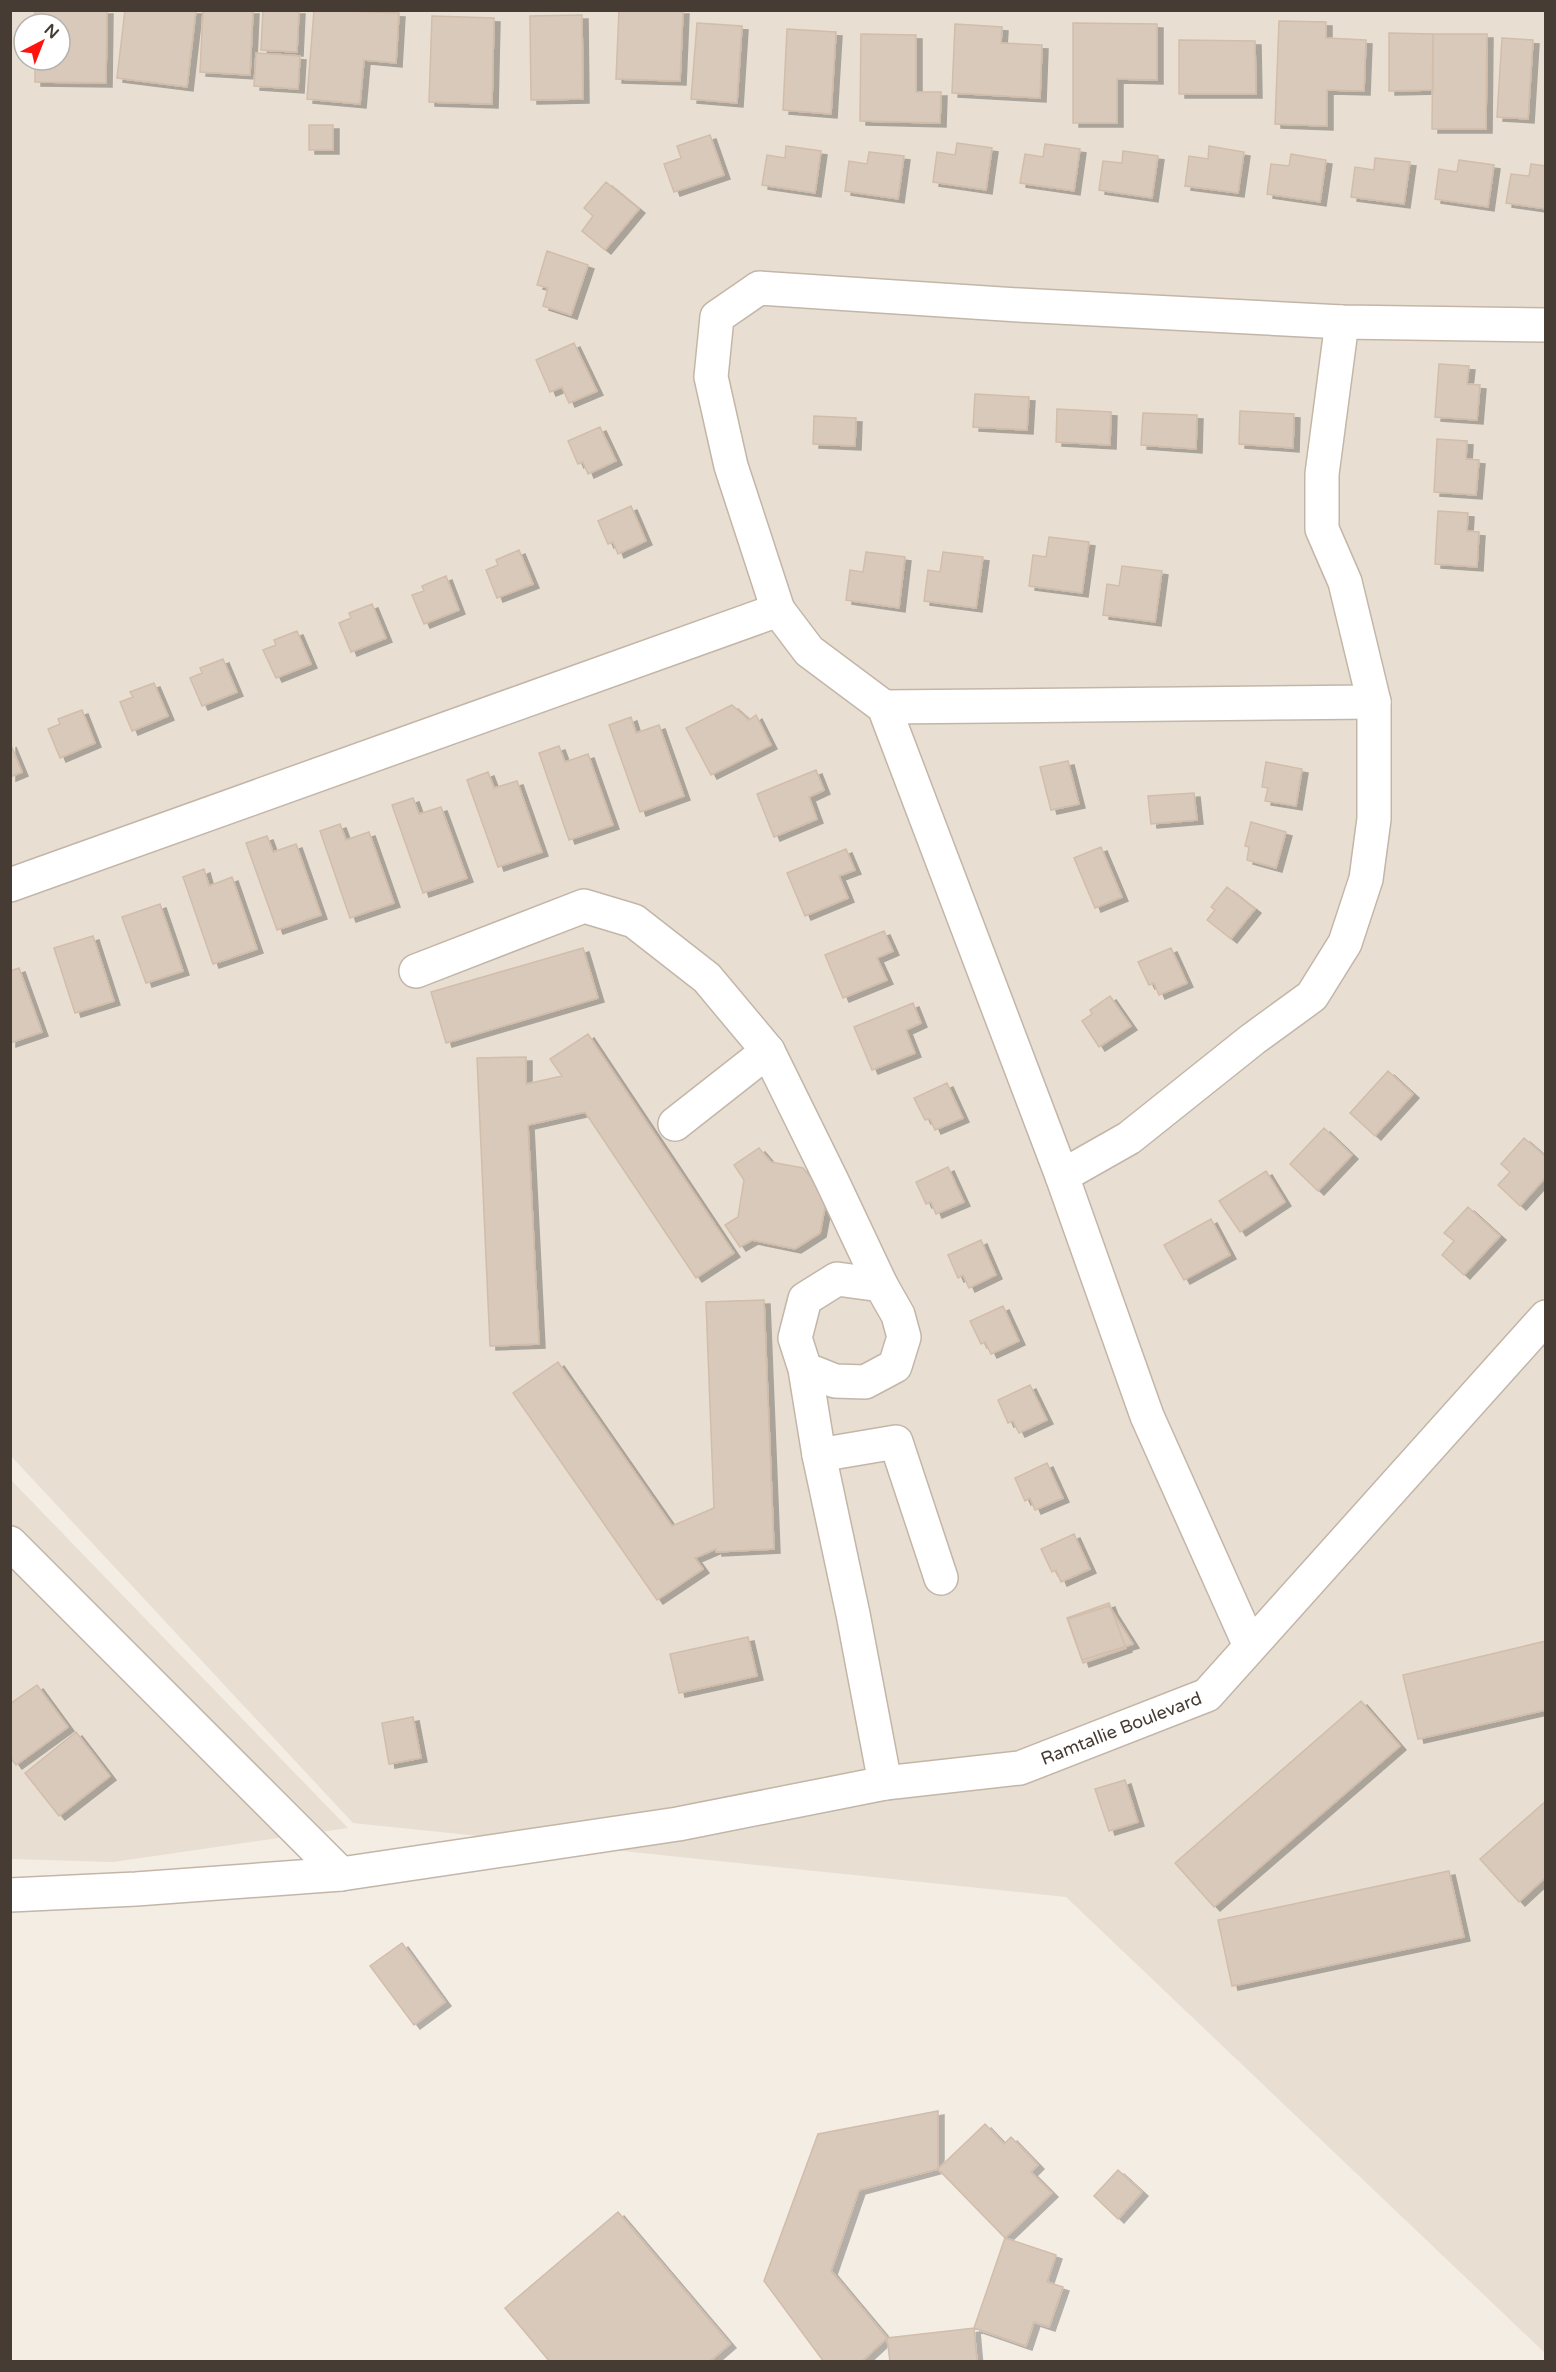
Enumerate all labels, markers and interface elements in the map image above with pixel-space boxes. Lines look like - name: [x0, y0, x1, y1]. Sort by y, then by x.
- north arrow: [12, 12, 72, 72]
- text: N: [40, 20, 63, 43]
- street label: Ramtallie Boulevard: [1038, 1687, 1205, 1770]

